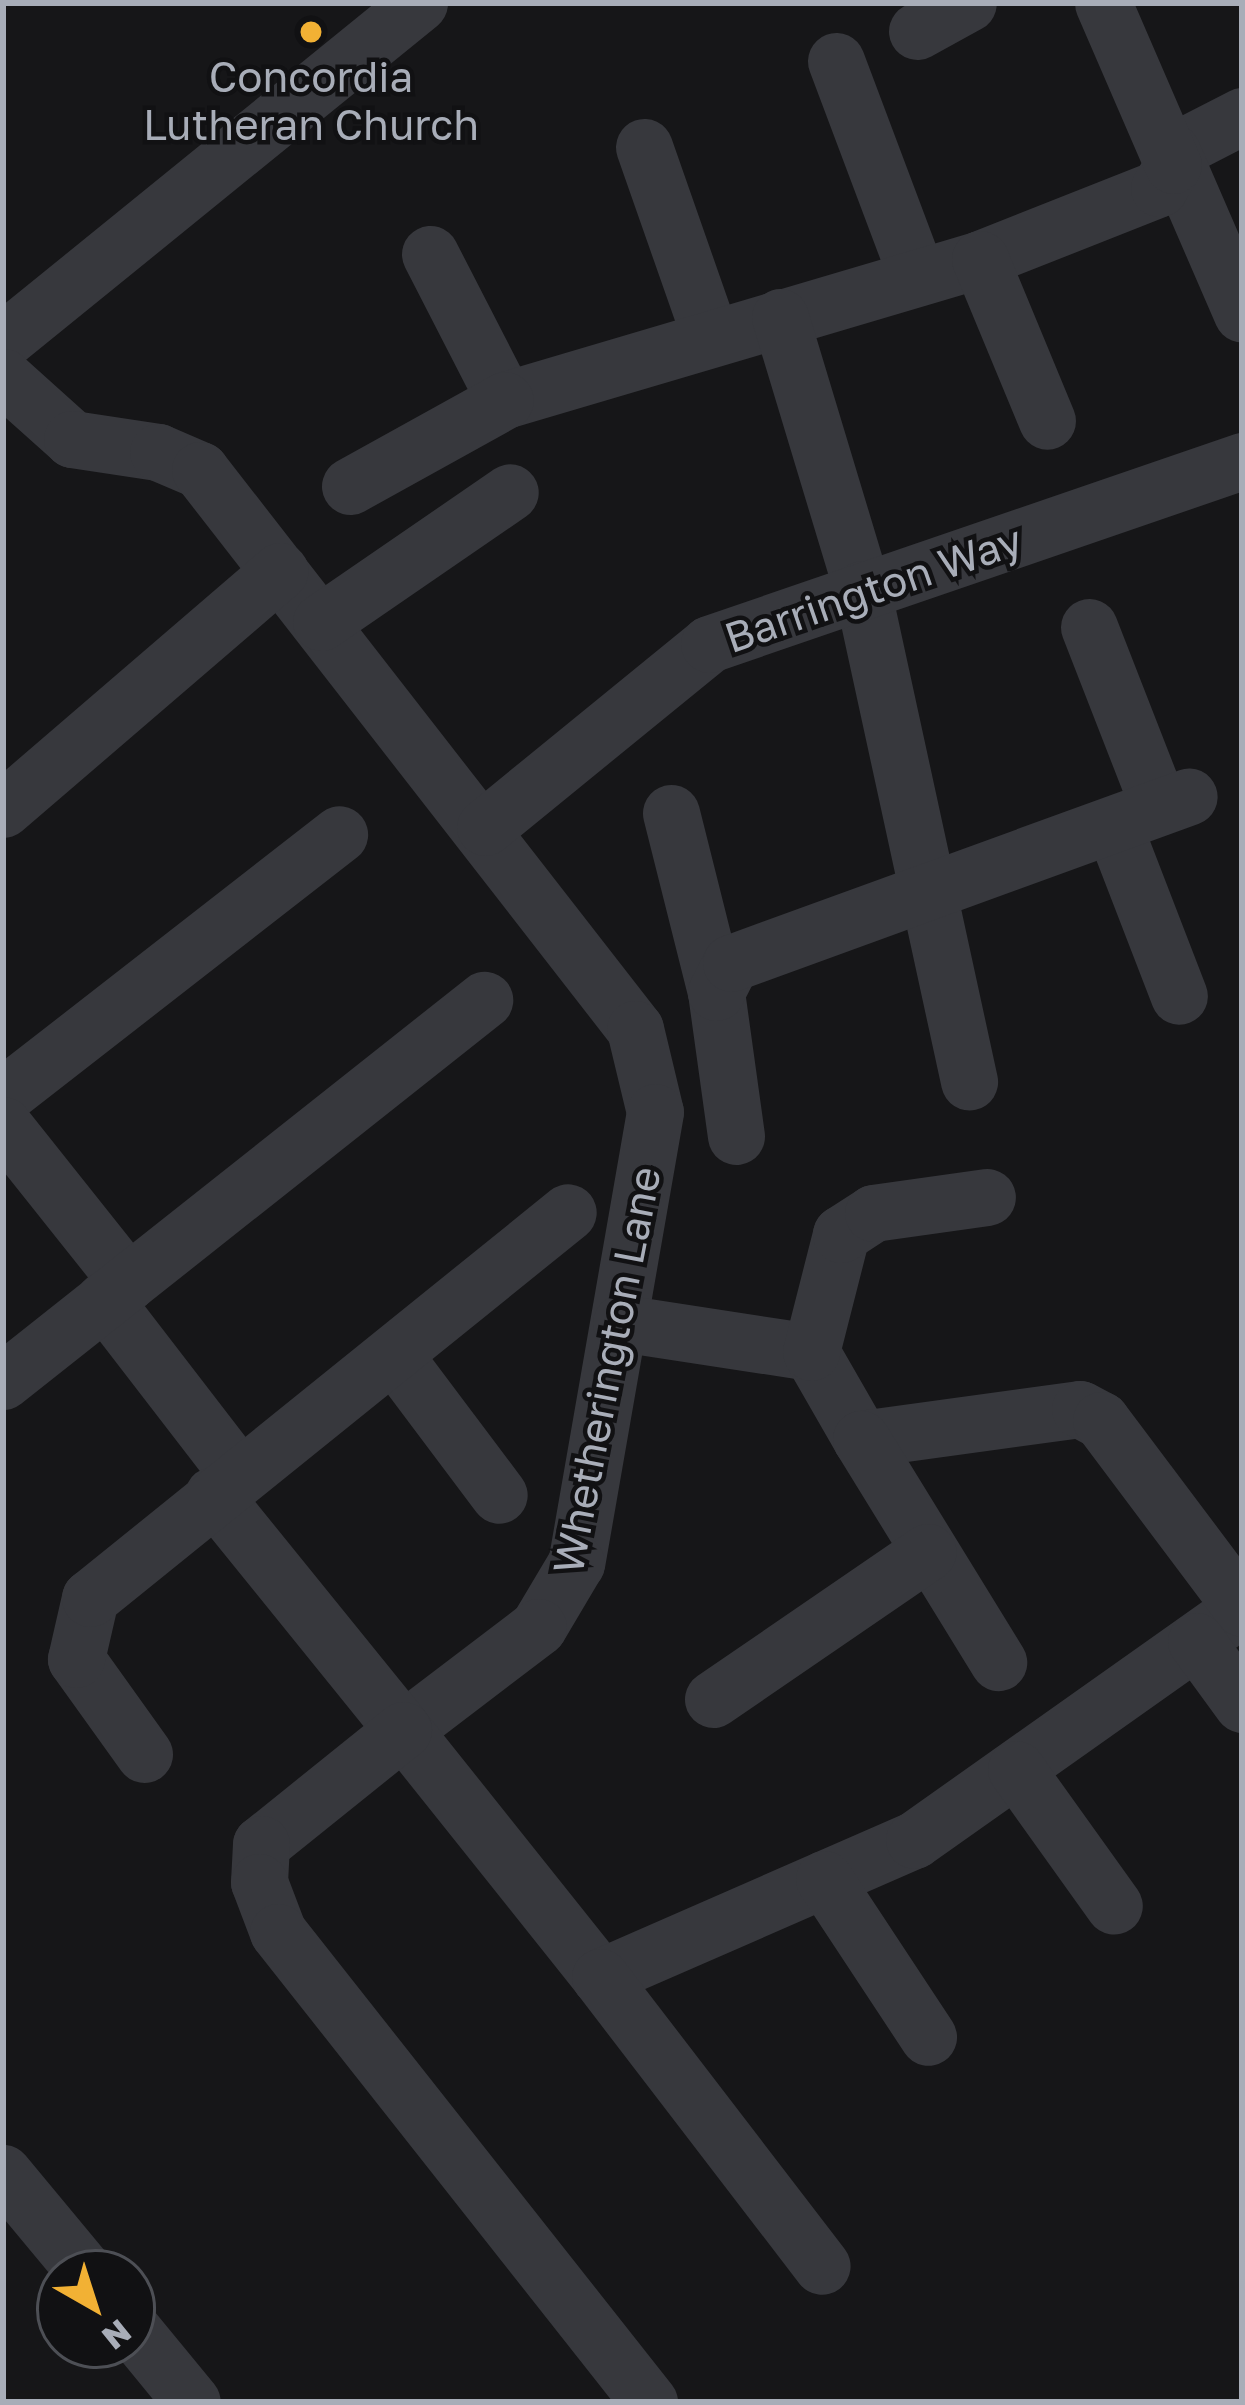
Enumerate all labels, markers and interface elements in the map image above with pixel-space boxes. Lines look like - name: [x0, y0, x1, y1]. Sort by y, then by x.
- marker: Concordia Lutheran Church: [298, 19, 324, 45]
- place label: Concordia Lutheran Church: [143, 51, 479, 150]
- street label: Barrington Way: [718, 514, 1028, 662]
- street label: Whetherington Lane: [542, 1162, 670, 1578]
- north arrow: [36, 2249, 156, 2369]
- text: N: [95, 2312, 139, 2358]

